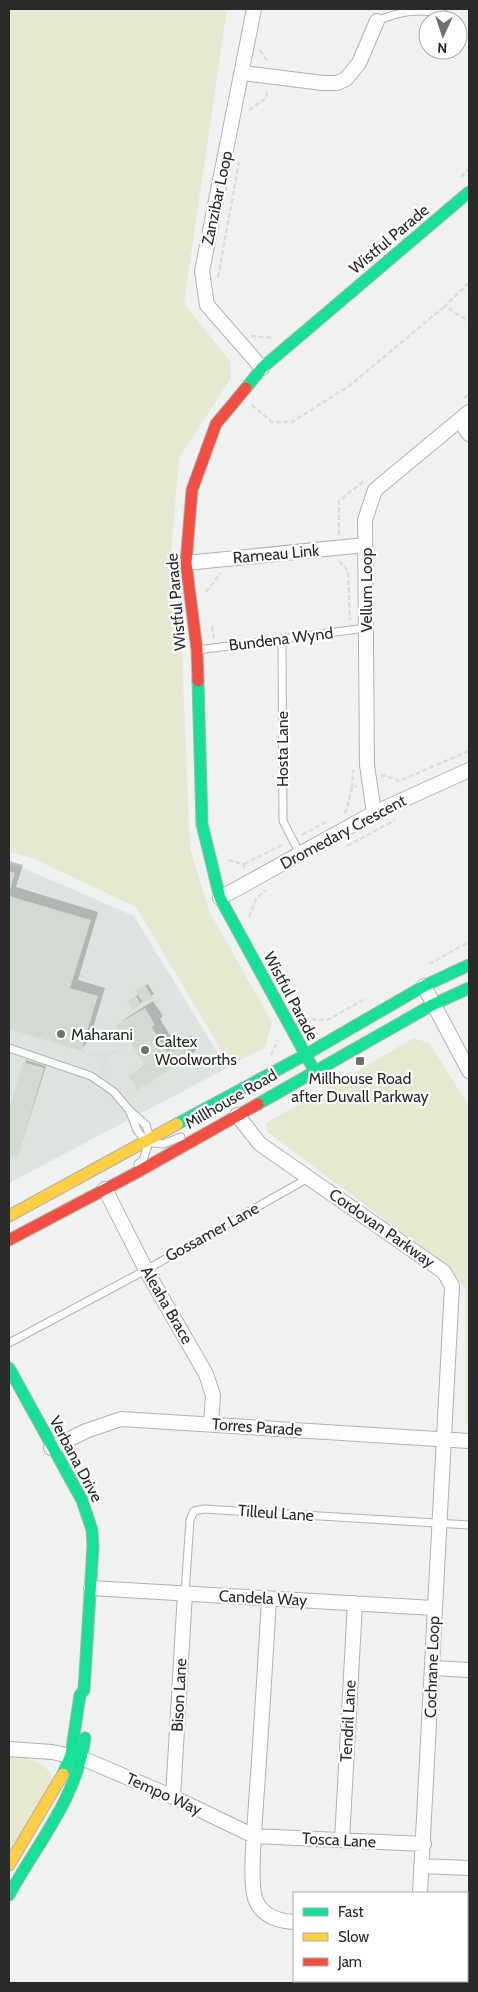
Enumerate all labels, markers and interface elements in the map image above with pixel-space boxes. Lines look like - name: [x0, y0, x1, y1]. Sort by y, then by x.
- north arrow: [418, 10, 468, 60]
- text: N: [437, 39, 448, 57]
- street label: Zanzibar Loop: [198, 149, 236, 247]
- street label: Wistful Parade: [345, 200, 433, 278]
- street label: Rameau Link: [232, 541, 321, 567]
- street label: Vellum Loop: [357, 547, 376, 632]
- street label: Wistful Parade: [162, 552, 190, 652]
- street label: Bundena Wynd: [228, 623, 334, 655]
- street label: Hosta Lane: [273, 711, 292, 787]
- street label: Dromedary Crescent: [277, 791, 410, 873]
- street label: Wistful Parade: [260, 948, 322, 1044]
- place label: Maharani: [71, 1025, 133, 1044]
- marker: Maharani: [55, 1028, 67, 1040]
- place label: Caltex Woolworths: [155, 1032, 237, 1069]
- marker: Caltex Woolworths: [139, 1044, 151, 1056]
- marker: Millhouse Road after Duvall Parkway: [354, 1055, 366, 1067]
- street label: Millhouse Road: [182, 1065, 280, 1133]
- place label: Millhouse Road after Duvall Parkway: [291, 1069, 429, 1106]
- street label: Cordovan Parkway: [326, 1184, 438, 1272]
- street label: Gossamer Lane: [162, 1198, 262, 1266]
- street label: Aleaha Brace: [137, 1263, 197, 1347]
- street label: Verbana Drive: [45, 1413, 107, 1505]
- street label: Torres Parade: [211, 1414, 303, 1440]
- street label: Tilleul Lane: [237, 1501, 315, 1525]
- street label: Candela Way: [218, 1586, 308, 1610]
- street label: Cochrane Loop: [421, 1616, 443, 1718]
- street label: Bison Lane: [168, 1658, 190, 1732]
- street label: Tendril Lane: [336, 1680, 360, 1762]
- street label: Tempo Way: [123, 1769, 205, 1819]
- street label: Tosca Lane: [302, 1829, 376, 1851]
- legend: [293, 1892, 468, 1982]
- text: Fast: [338, 1903, 363, 1921]
- text: Slow: [338, 1928, 369, 1946]
- text: Jam: [337, 1953, 362, 1971]

